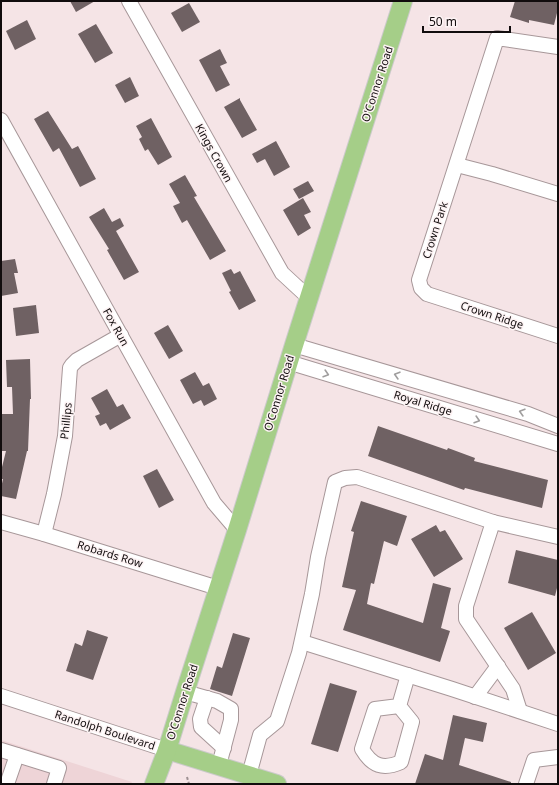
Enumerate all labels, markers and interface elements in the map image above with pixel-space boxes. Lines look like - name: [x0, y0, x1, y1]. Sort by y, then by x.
- scale bar: [423, 8, 510, 34]
- text: 50 m: [429, 13, 457, 30]
- street label: O'Connor Road: [357, 44, 396, 124]
- street label: Kings Crown: [192, 121, 237, 185]
- street label: Crown Park: [418, 199, 451, 260]
- street label: Crown Ridge: [459, 297, 526, 332]
- street label: Fox Run: [100, 305, 133, 348]
- street label: O'Connor Road: [260, 353, 297, 433]
- one-way arrow: [322, 369, 329, 378]
- one-way arrow: [394, 371, 401, 380]
- street label: Royal Ridge: [392, 387, 454, 418]
- street label: Phillips: [56, 402, 75, 440]
- one-way arrow: [518, 408, 525, 417]
- one-way arrow: [473, 415, 480, 424]
- street label: Robards Row: [76, 536, 145, 571]
- street label: O'Connor Road: [162, 662, 201, 742]
- street label: Randolph Boulevard: [53, 706, 157, 753]

